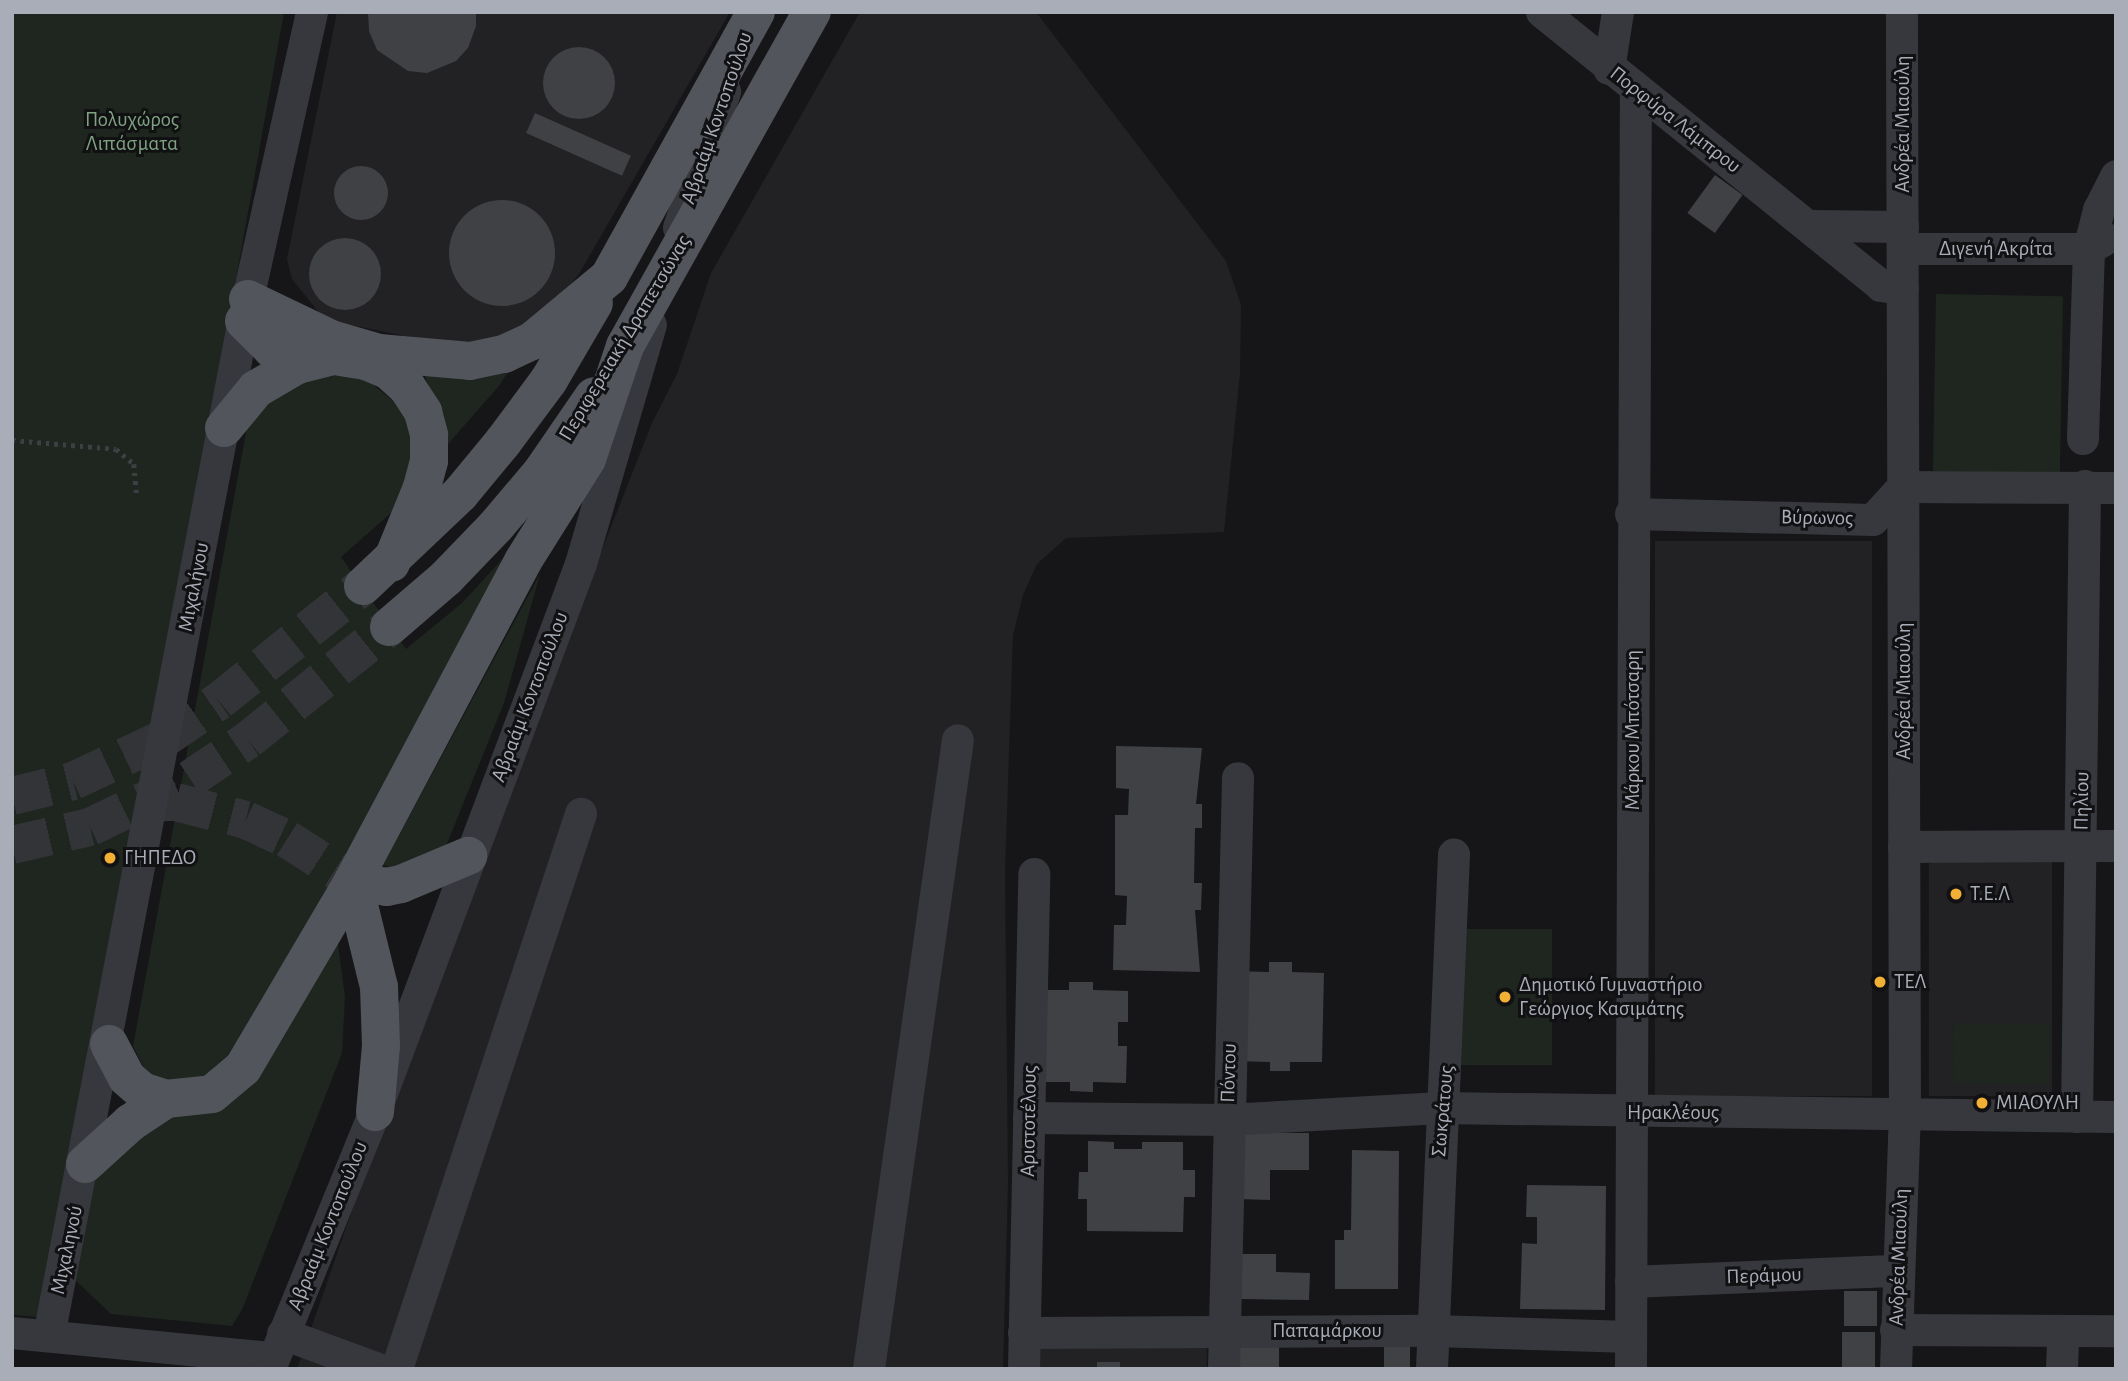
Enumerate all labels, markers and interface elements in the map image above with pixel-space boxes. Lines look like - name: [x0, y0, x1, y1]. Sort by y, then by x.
- street label: Αβραάμ Κοντοπούλου: [676, 29, 758, 207]
- street label: Ανδρέα Μιαούλη: [1890, 55, 1916, 193]
- street label: Πορφύρα Λάμπρου: [1605, 61, 1745, 179]
- park label: Πολυχώρος Λιπάσματα: [85, 107, 179, 157]
- street label: Περιφερειακή Δραπετσώνας: [554, 231, 696, 445]
- street label: Διγενή Ακρίτα: [1939, 236, 2053, 262]
- street label: Βύρωνος: [1781, 505, 1853, 531]
- street label: Μιχαλήνου: [173, 540, 215, 634]
- street label: Αβραάμ Κοντοπούλου: [486, 608, 574, 786]
- street label: Ανδρέα Μιαούλη: [1891, 622, 1917, 760]
- street label: Μάρκου Μπότσαρη: [1620, 650, 1646, 810]
- street label: Πηλίου: [2069, 771, 2095, 831]
- place label: ΓΗΠΕΔΟ: [124, 845, 196, 871]
- marker: ΓΗΠΕΔΟ: [102, 850, 118, 866]
- place label: Τ.Ε.Λ: [1970, 881, 2010, 907]
- marker: Τ.Ε.Λ: [1948, 886, 1964, 902]
- place label: ΤΕΛ: [1894, 969, 1926, 995]
- place label: Δημοτικό Γυμναστήριο Γεώργιος Κασιμάτης: [1519, 972, 1702, 1022]
- marker: ΤΕΛ: [1872, 974, 1888, 990]
- marker: Δημοτικό Γυμναστήριο Γεώργιος Κασιμάτης: [1497, 989, 1513, 1005]
- street label: Πόντου: [1215, 1043, 1243, 1103]
- street label: Σωκράτους: [1426, 1064, 1460, 1158]
- street label: Αριστοτέλους: [1015, 1065, 1043, 1177]
- place label: ΜΙΑΟΥΛΗ: [1996, 1090, 2079, 1116]
- marker: ΜΙΑΟΥΛΗ: [1974, 1095, 1990, 1111]
- street label: Ηρακλέους: [1627, 1100, 1719, 1126]
- street label: Αβραάμ Κοντοπούλου: [283, 1138, 373, 1314]
- street label: Ανδρέα Μιαούλη: [1884, 1188, 1914, 1326]
- street label: Μιχαληνού: [45, 1203, 89, 1297]
- street label: Περάμου: [1726, 1262, 1802, 1290]
- street label: Παπαμάρκου: [1272, 1318, 1382, 1344]

